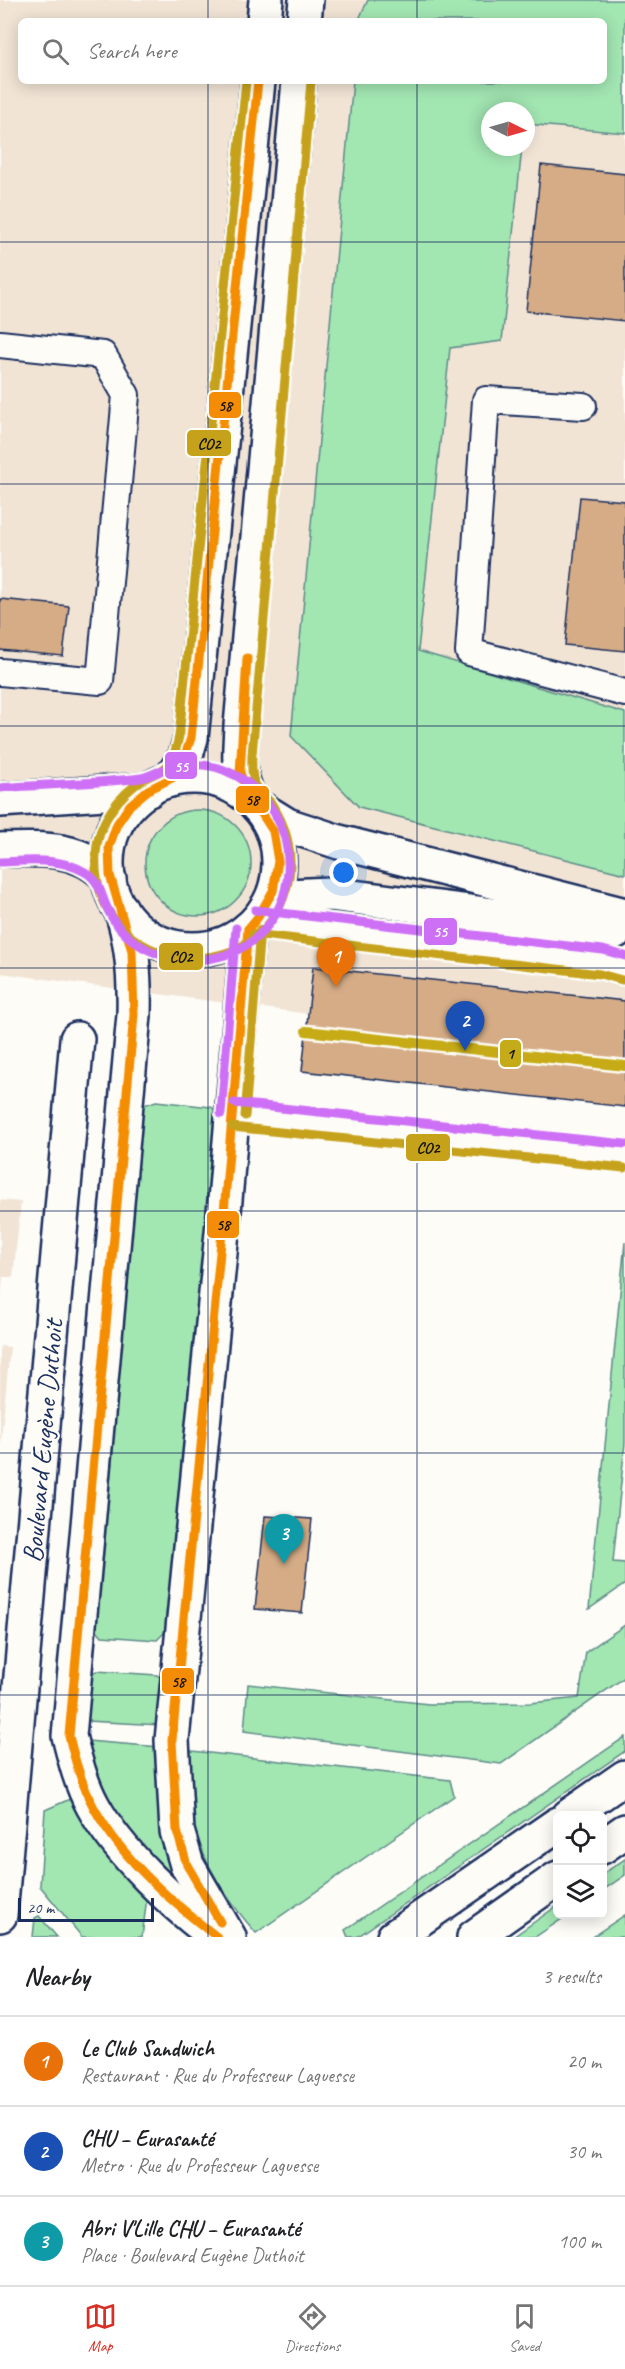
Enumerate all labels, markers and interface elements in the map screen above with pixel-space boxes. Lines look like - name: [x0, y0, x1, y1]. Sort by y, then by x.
- search box: [18, 18, 607, 84]
- icon: search: [39, 35, 72, 68]
- text: Search here: [87, 37, 177, 65]
- north arrow: [481, 102, 535, 156]
- line badge: 58: [208, 391, 242, 419]
- text: 58: [218, 396, 234, 416]
- line badge: CO2: [186, 429, 232, 457]
- text: CO2: [198, 434, 222, 454]
- line badge: 55: [164, 751, 198, 780]
- text: 55: [174, 757, 190, 777]
- line badge: 58: [235, 785, 270, 814]
- text: 58: [245, 790, 261, 810]
- your location: [329, 858, 358, 887]
- line badge: 55: [423, 917, 458, 946]
- text: 55: [433, 922, 449, 942]
- pin: 1: [316, 938, 356, 987]
- line badge: CO2: [158, 942, 204, 971]
- text: CO2: [170, 947, 194, 967]
- pin: 2: [446, 1002, 484, 1051]
- line badge: 1: [499, 1039, 522, 1068]
- text: 1: [506, 1044, 515, 1064]
- line badge: CO2: [405, 1133, 451, 1162]
- text: CO2: [417, 1138, 441, 1158]
- line badge: 58: [206, 1210, 240, 1239]
- text: 58: [216, 1215, 232, 1235]
- street label: Boulevard Eugène Duthoit: [14, 1315, 71, 1564]
- pin: 3: [264, 1514, 304, 1564]
- line badge: 58: [161, 1667, 195, 1695]
- text: 58: [171, 1672, 187, 1692]
- map controls: [553, 1811, 607, 1919]
- button: locate: [553, 1811, 607, 1865]
- button: layers: [553, 1865, 607, 1919]
- scale bar: [18, 1895, 154, 1922]
- text: 20 m: [27, 1898, 54, 1918]
- text: Nearby: [24, 1960, 89, 1993]
- text: 3 results: [542, 1964, 601, 1989]
- text: Le Club Sandwich: [81, 2035, 214, 2063]
- text: 1: [39, 2049, 48, 2074]
- text: 20 m: [567, 2049, 601, 2074]
- text: Restaurant · Rue du Professeur Laguesse: [81, 2063, 354, 2088]
- text: CHU – Eurasanté: [81, 2125, 213, 2153]
- text: 2: [39, 2139, 48, 2164]
- text: 30 m: [567, 2139, 601, 2164]
- text: Metro · Rue du Professeur Laguesse: [81, 2153, 318, 2178]
- text: Abri V'Lille CHU – Eurasanté: [81, 2215, 300, 2243]
- text: 3: [39, 2229, 48, 2254]
- text: 100 m: [558, 2229, 601, 2254]
- text: Place · Boulevard Eugène Duthoit: [81, 2243, 304, 2268]
- tab: Map: [84, 2300, 117, 2356]
- tab: Directions: [285, 2300, 340, 2356]
- tab: Saved: [508, 2300, 541, 2356]

